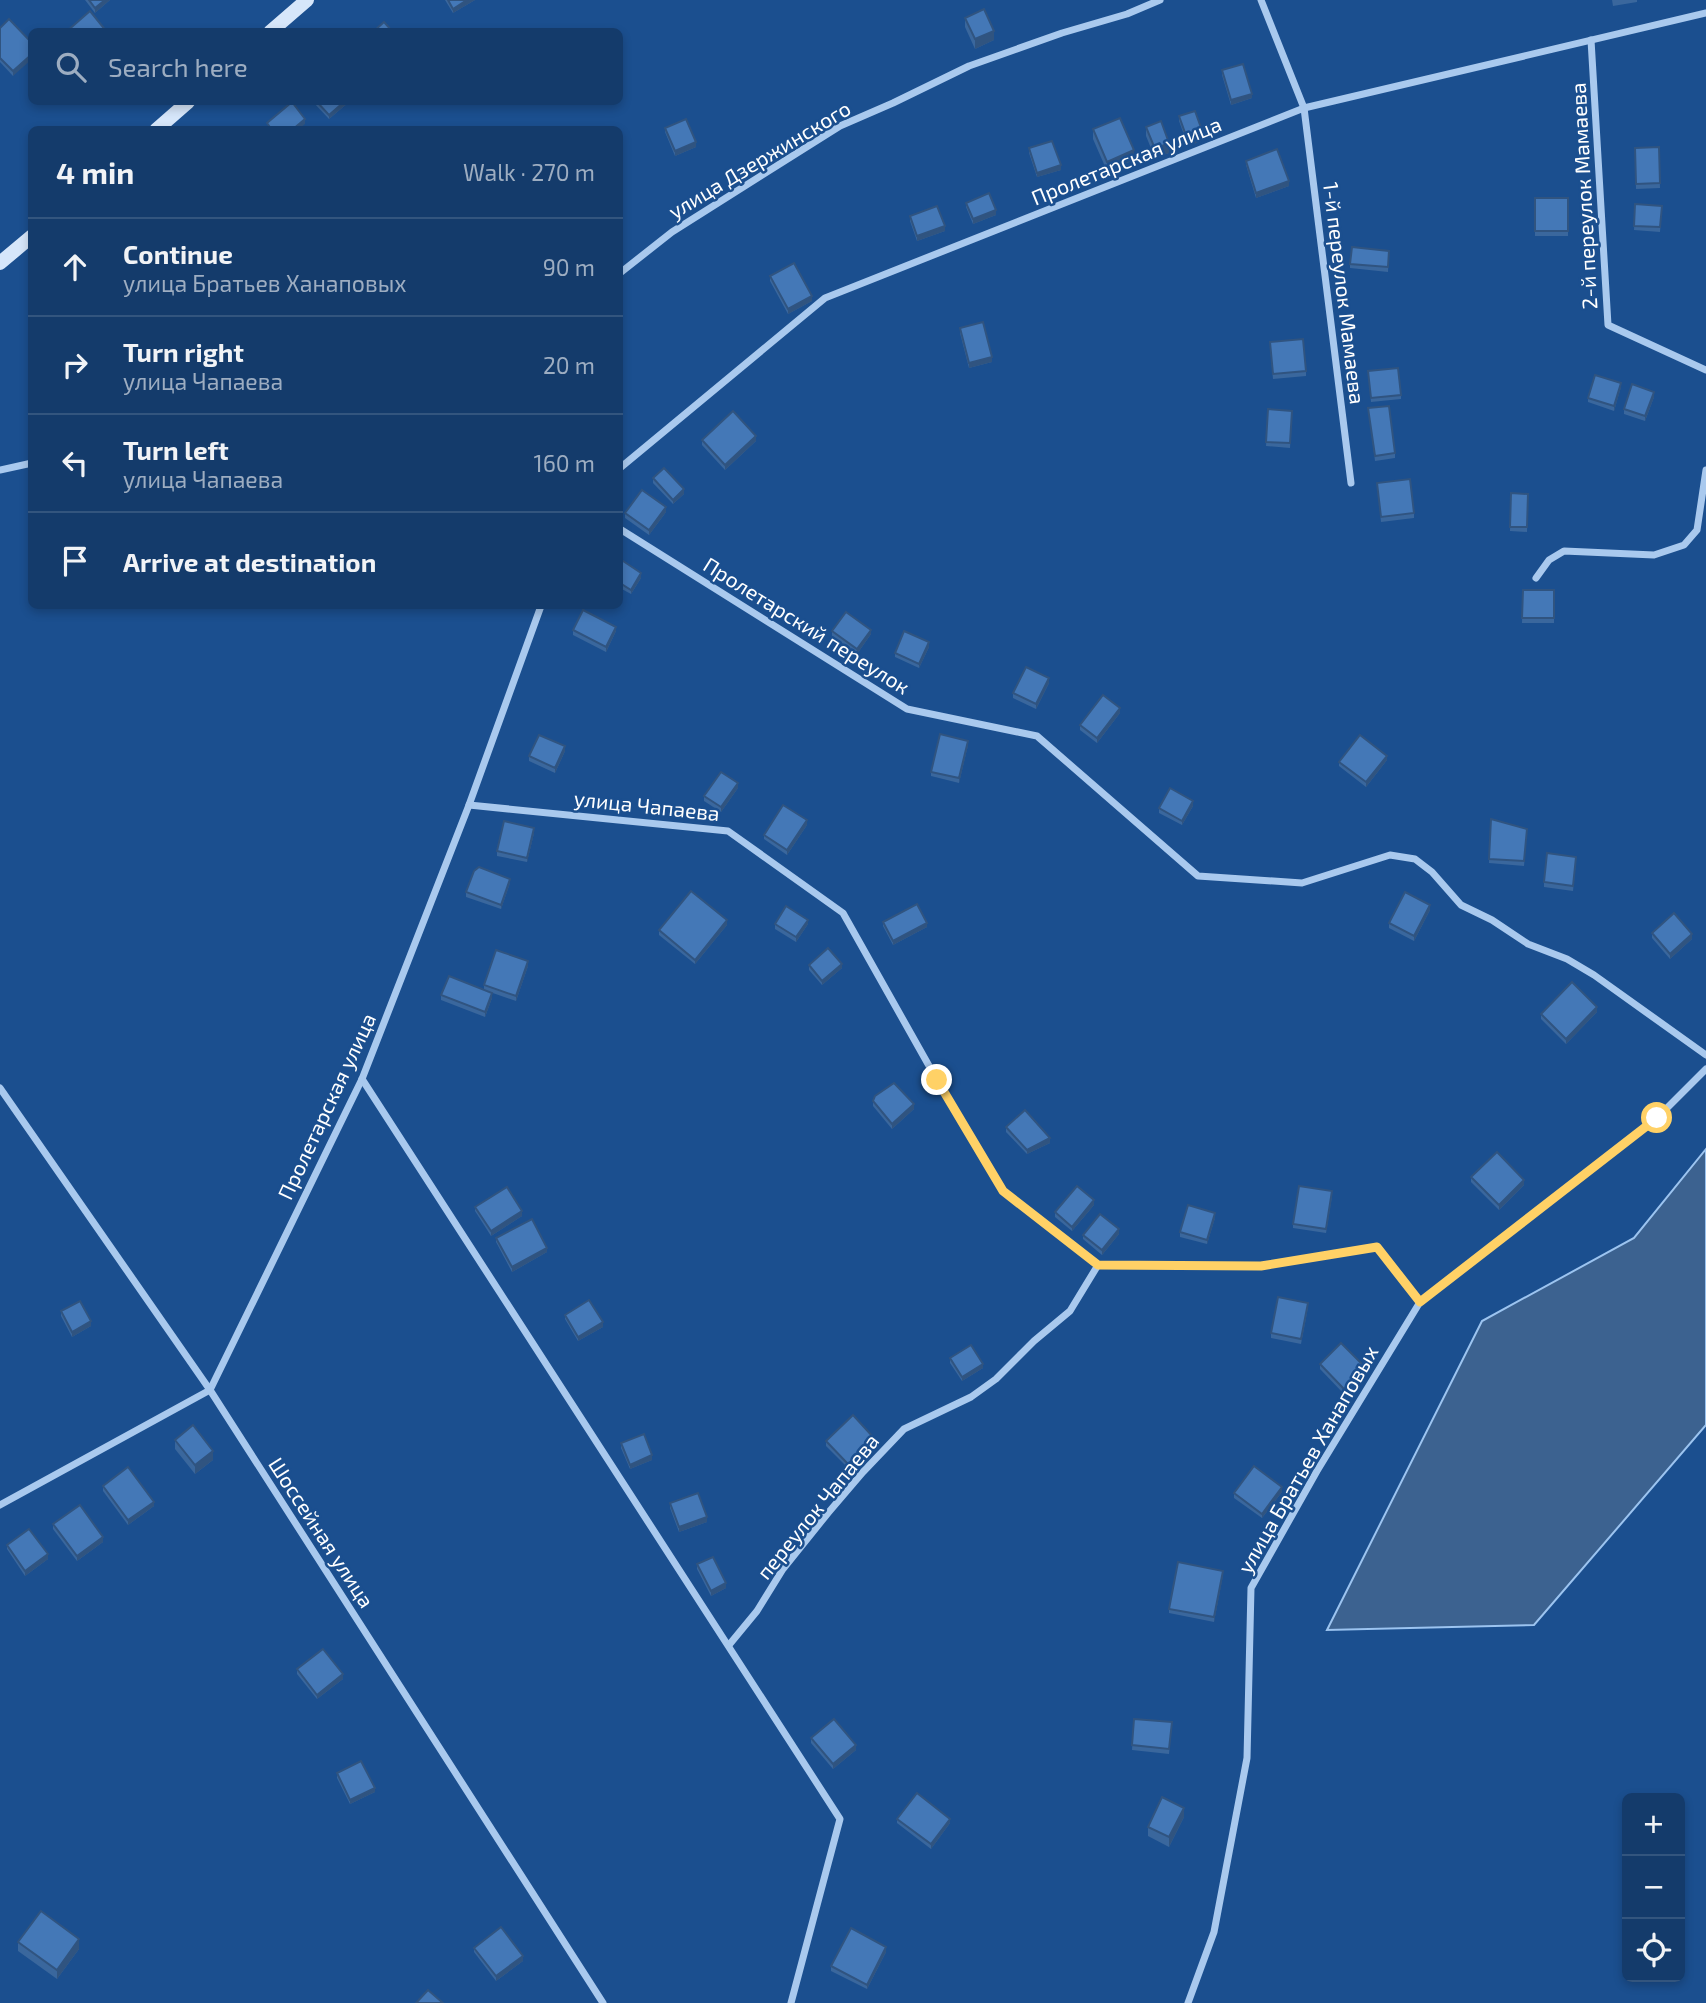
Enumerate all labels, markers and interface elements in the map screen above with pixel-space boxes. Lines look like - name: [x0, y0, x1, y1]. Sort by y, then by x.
- search box: [28, 28, 623, 105]
- icon: search: [52, 48, 90, 86]
- text: Search here: [108, 51, 248, 82]
- street label: 2-й переулок Мамаева: [1565, 82, 1602, 310]
- street label: улица Дзержинского: [663, 95, 855, 224]
- street label: Пролетарская улица: [1027, 110, 1225, 211]
- text: 4 min: [56, 154, 134, 190]
- text: Walk · 270 m: [463, 158, 595, 186]
- street label: 1-й переулок Мамаева: [1318, 180, 1371, 406]
- text: Continue: [123, 238, 233, 269]
- icon: ahead: [56, 248, 94, 286]
- text: 90 m: [543, 253, 595, 281]
- text: улица Братьев Ханаповых: [123, 269, 406, 297]
- text: Turn right: [123, 336, 244, 367]
- icon: right: [56, 346, 94, 384]
- text: 20 m: [543, 351, 595, 379]
- text: улица Чапаева: [123, 367, 283, 395]
- text: Turn left: [123, 434, 229, 465]
- icon: left: [56, 444, 94, 482]
- text: 160 m: [534, 449, 595, 477]
- text: улица Чапаева: [123, 465, 283, 493]
- icon: arrive: [56, 542, 94, 580]
- text: Arrive at destination: [123, 546, 376, 577]
- street label: Пролетарский переулок: [699, 551, 915, 700]
- street label: улица Чапаева: [573, 785, 721, 826]
- street label: Пролетарская улица: [272, 1009, 381, 1204]
- route end: [921, 1064, 952, 1095]
- route start: [1641, 1102, 1672, 1133]
- street label: улица Братьев Ханаповых: [1231, 1341, 1383, 1578]
- street label: переулок Чапаева: [751, 1428, 884, 1584]
- street label: Шоссейная улица: [263, 1452, 380, 1612]
- map controls: [1622, 1793, 1685, 1982]
- button: +: [1622, 1793, 1685, 1856]
- button: −: [1622, 1856, 1685, 1919]
- button: locate: [1622, 1919, 1685, 1982]

